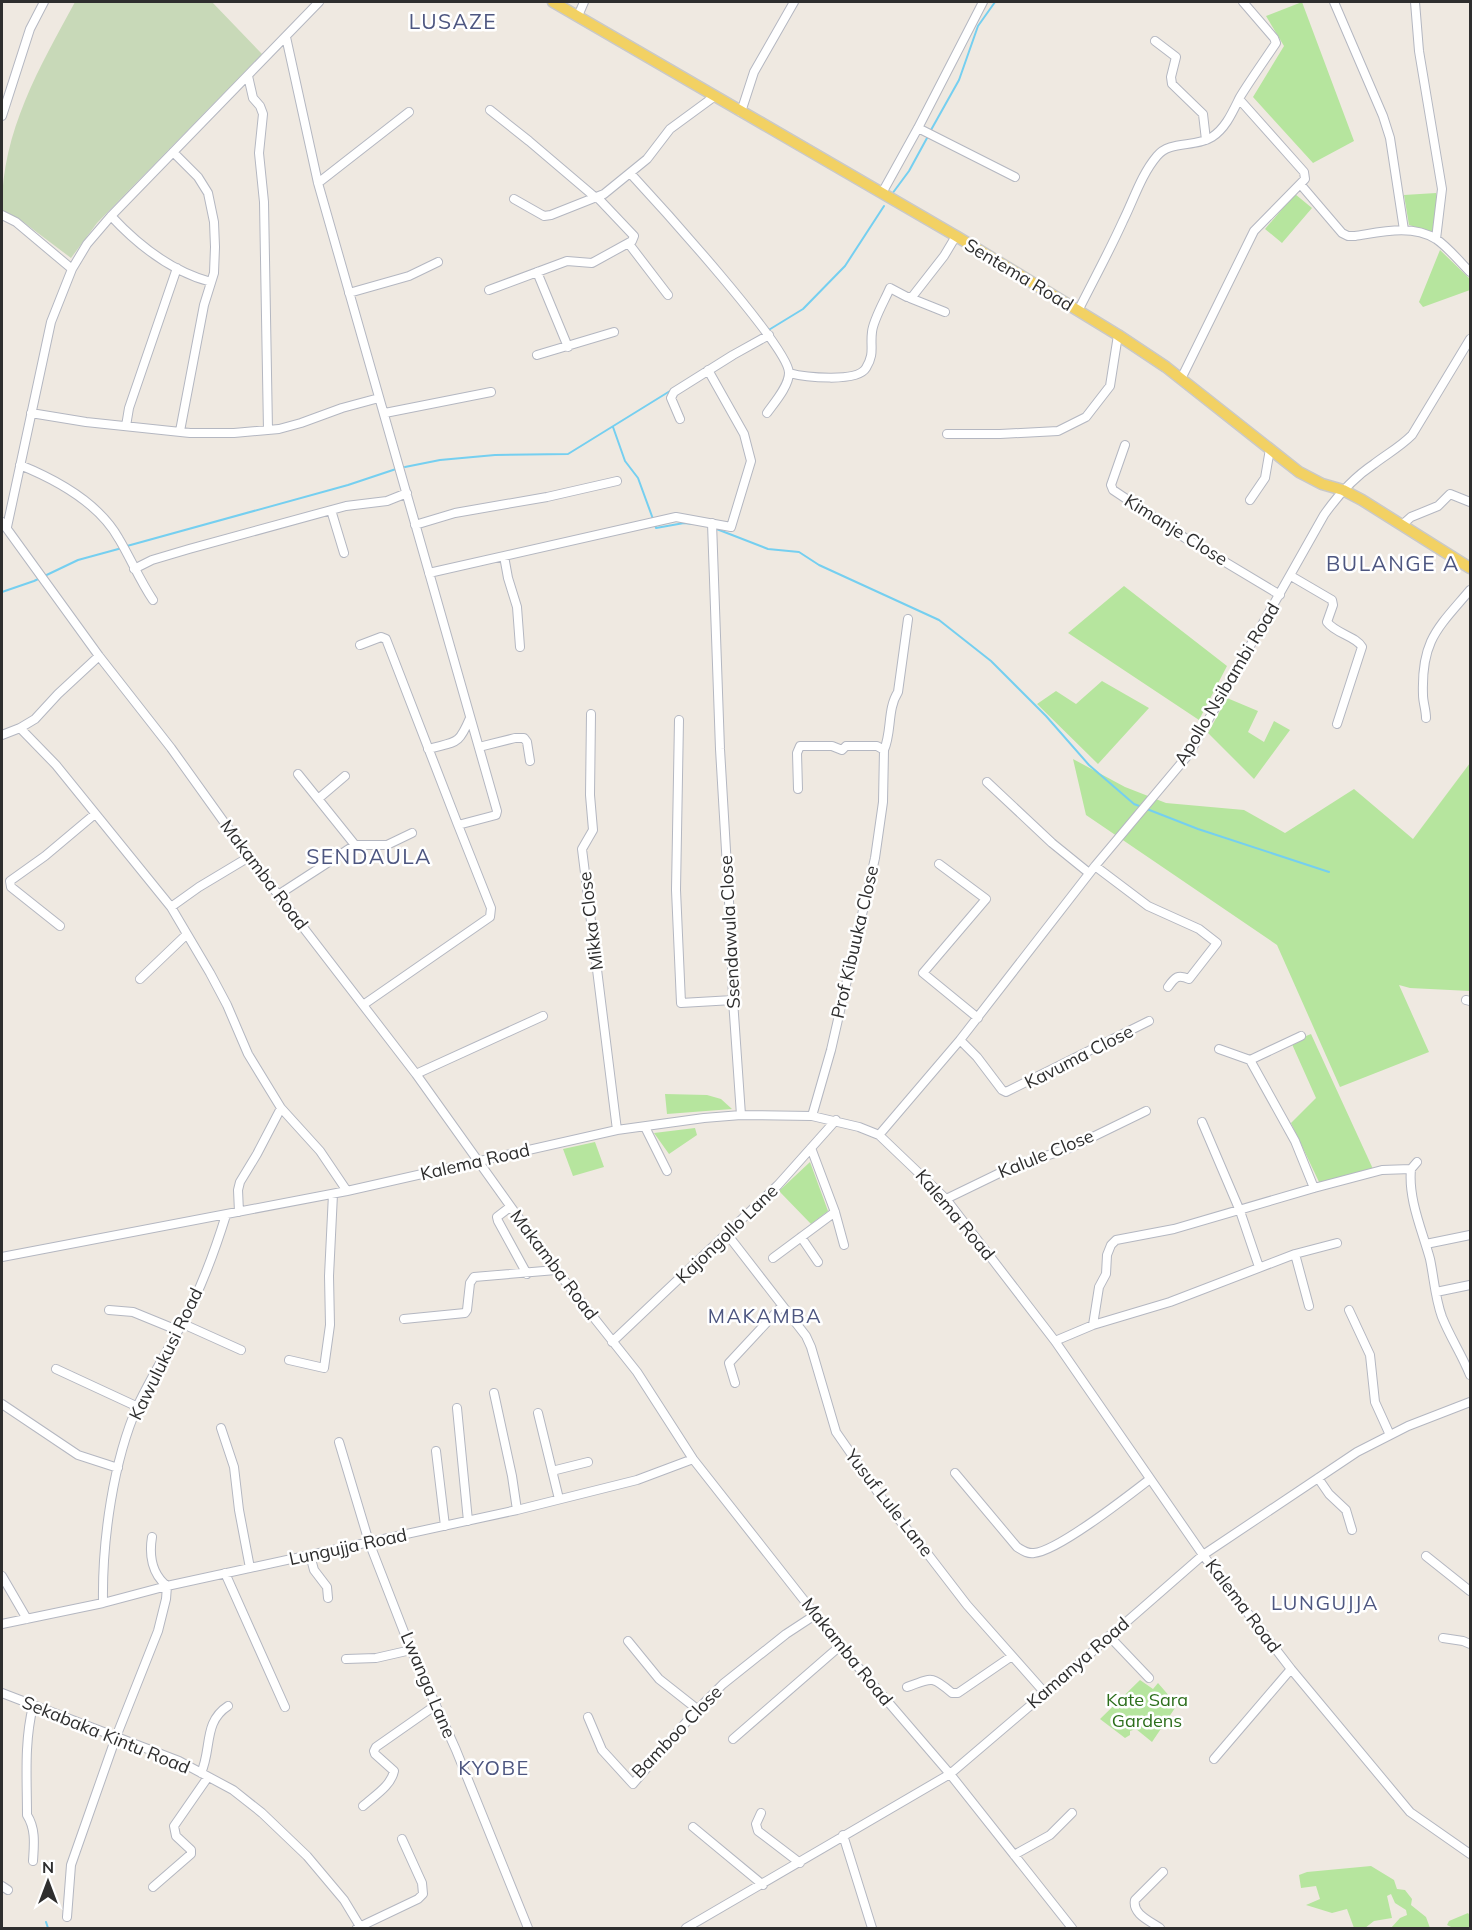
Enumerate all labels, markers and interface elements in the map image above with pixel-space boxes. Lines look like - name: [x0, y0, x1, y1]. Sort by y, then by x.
- district label: LUSAZE: [409, 8, 497, 34]
- street label: Sentema Road: [961, 233, 1078, 316]
- street label: Kimanje Close: [1120, 489, 1232, 570]
- district label: BULANGE A: [1326, 550, 1460, 576]
- street label: Apollo Nsibambi Road: [1169, 598, 1284, 769]
- street label: Makamba Road: [215, 815, 313, 935]
- district label: SENDAULA: [306, 843, 432, 869]
- street label: Ssendawula Close: [714, 855, 745, 1009]
- street label: Prof Kibuuka Close: [826, 863, 883, 1021]
- street label: Mikka Close: [573, 870, 608, 972]
- street label: Kavuma Close: [1021, 1019, 1137, 1094]
- street label: Kalule Close: [995, 1124, 1097, 1183]
- street label: Kalema Road: [418, 1138, 532, 1185]
- street label: Kalema Road: [911, 1164, 1000, 1265]
- street label: Kajongollo Lane: [671, 1179, 782, 1288]
- street label: Makamba Road: [505, 1205, 603, 1325]
- street label: Kawulukusi Road: [124, 1284, 208, 1424]
- district label: MAKAMBA: [708, 1303, 822, 1328]
- street label: Yusuf Lule Lane: [840, 1444, 938, 1561]
- street label: Lungujja Road: [287, 1523, 409, 1570]
- street label: Kalema Road: [1201, 1554, 1286, 1657]
- district label: LUNGUJJA: [1271, 1590, 1379, 1615]
- street label: Makamba Road: [797, 1593, 898, 1710]
- street label: Kamanya Road: [1022, 1612, 1134, 1713]
- street label: Lwanga Lane: [396, 1628, 461, 1741]
- street label: Bamboo Close: [627, 1680, 727, 1783]
- park label: Kate Sara Gardens: [1106, 1688, 1188, 1732]
- street label: Sekabaka Kintu Road: [19, 1690, 193, 1779]
- district label: KYOBE: [458, 1755, 530, 1780]
- north arrow: [18, 1852, 78, 1912]
- text: N: [42, 1857, 54, 1877]

